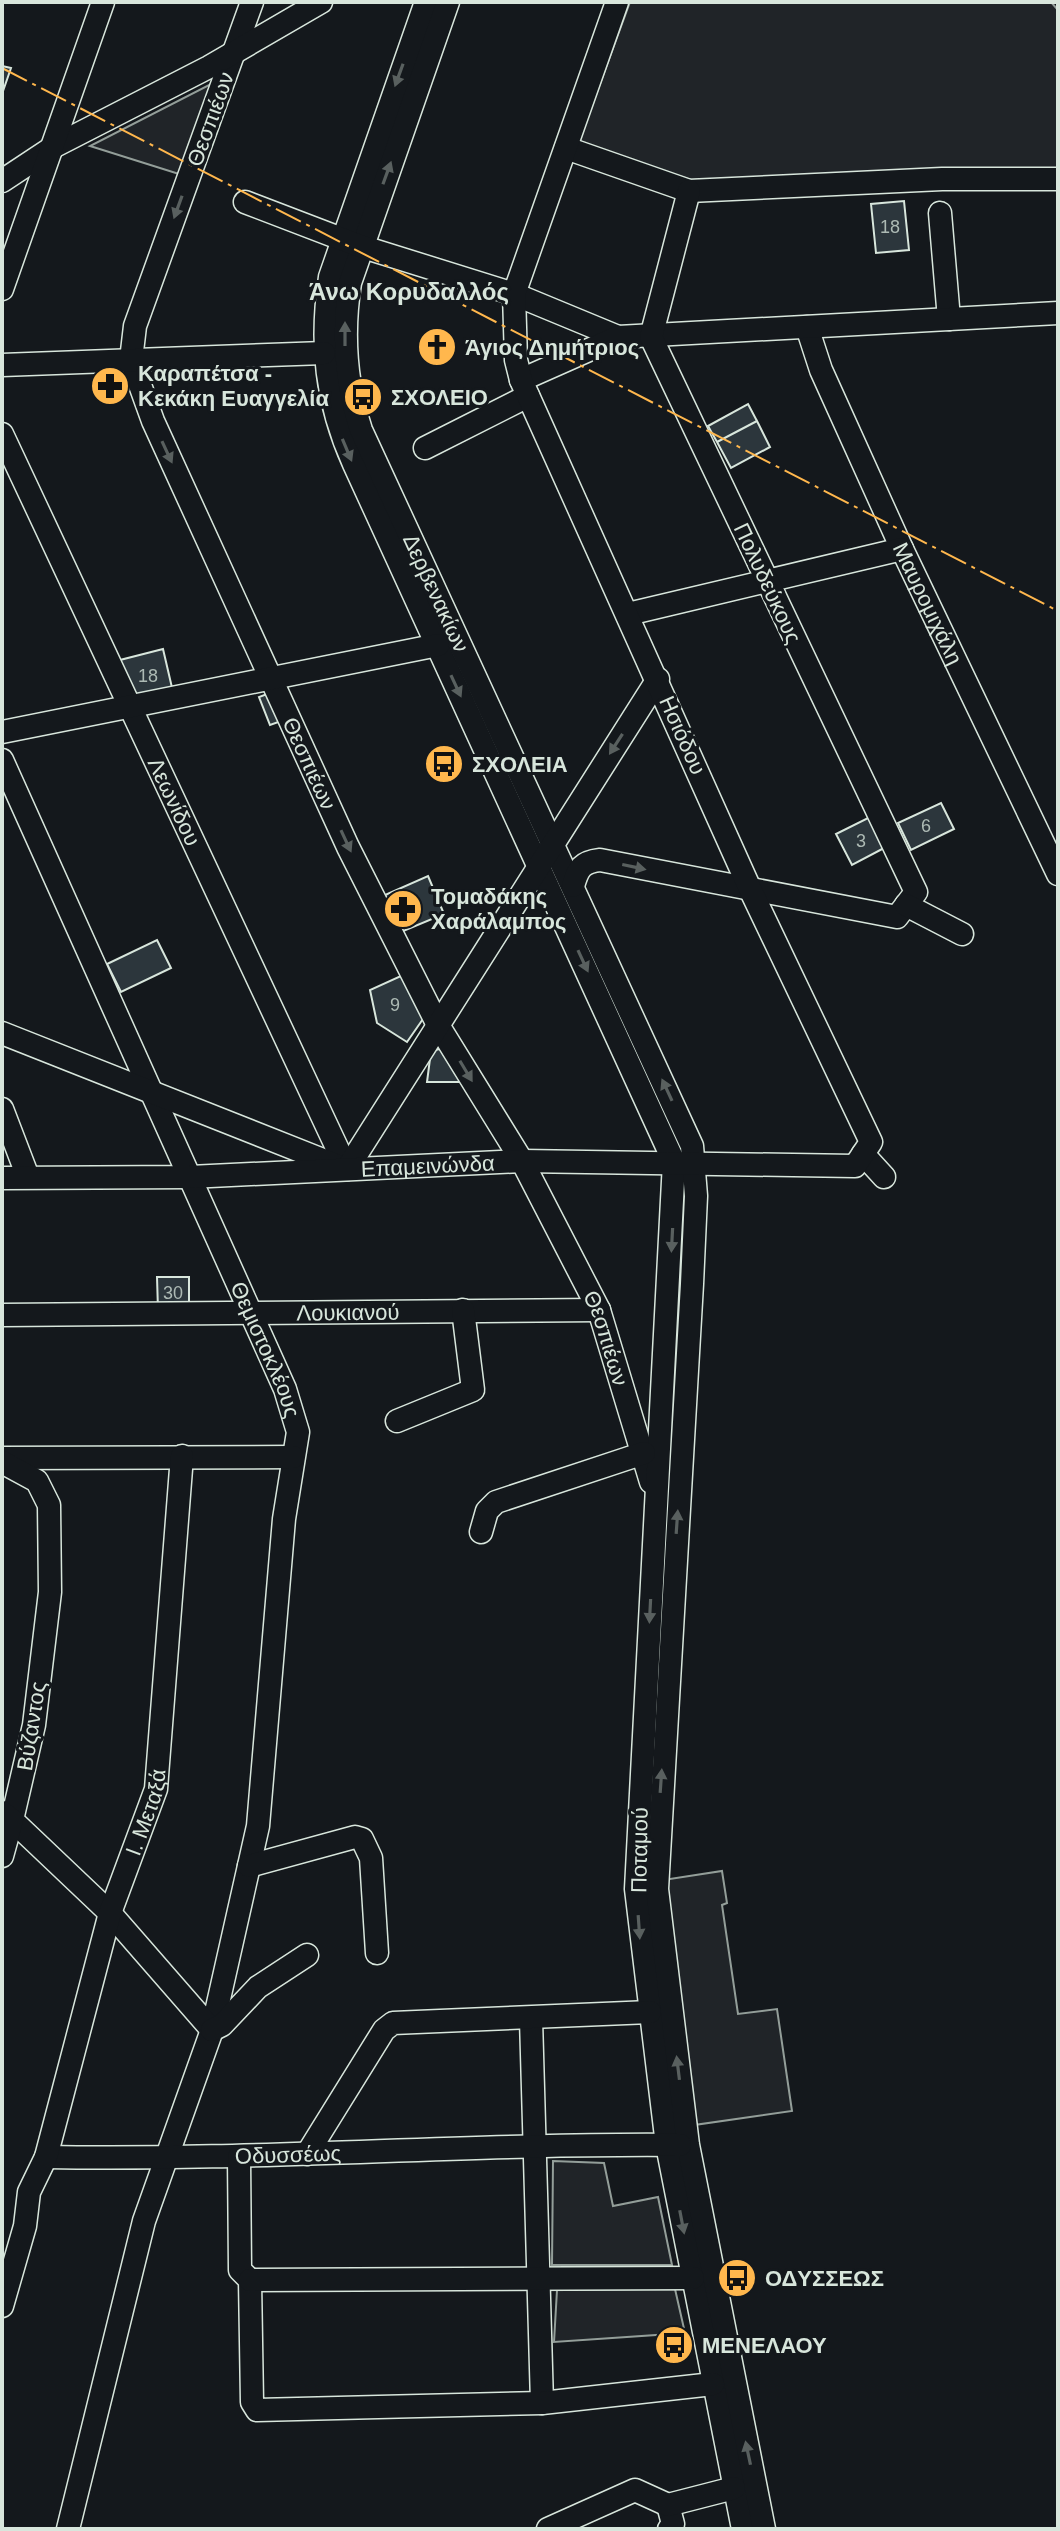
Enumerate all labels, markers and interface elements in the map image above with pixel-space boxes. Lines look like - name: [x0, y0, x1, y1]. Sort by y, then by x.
- one-way arrow: [393, 64, 405, 88]
- street label: Θεσπιέων: [182, 69, 239, 170]
- one-way arrow: [381, 161, 394, 185]
- one-way arrow: [171, 195, 184, 219]
- house number: 18: [880, 217, 900, 237]
- district label: Άνω Κορυδαλλός: [309, 278, 509, 305]
- one-way arrow: [339, 321, 351, 346]
- church icon: Άγιος Δημήτριος: [416, 326, 458, 368]
- place label: Άγιος Δημήτριος: [465, 335, 639, 360]
- place label: Καραπέτσα - Κεκάκη Ευαγγελία: [138, 361, 329, 411]
- pharmacy icon: Καραπέτσα - Κεκάκη Ευαγγελία: [89, 365, 131, 407]
- bus stop icon: ΣΧΟΛΕΙΟ: [342, 376, 384, 418]
- place label: ΣΧΟΛΕΙΟ: [391, 385, 488, 410]
- one-way arrow: [341, 438, 354, 462]
- one-way arrow: [161, 440, 174, 464]
- street label: Πολυδεύκους: [729, 519, 806, 647]
- street label: Δερβενακίων: [398, 530, 474, 656]
- street label: Μαυρομιχάλη: [888, 539, 968, 669]
- house number: 18: [138, 666, 158, 686]
- one-way arrow: [449, 674, 463, 698]
- street label: Ησιόδου: [654, 692, 711, 778]
- street label: Θεσπιέων: [277, 713, 341, 814]
- one-way arrow: [609, 734, 624, 755]
- bus stop icon: ΣΧΟΛΕΙΑ: [423, 743, 465, 785]
- place label: ΣΧΟΛΕΙΑ: [472, 752, 568, 777]
- street label: Λεωνίδου: [143, 754, 205, 850]
- house number: 6: [921, 816, 931, 836]
- one-way arrow: [339, 829, 353, 853]
- house number: 3: [856, 831, 866, 851]
- one-way arrow: [622, 861, 647, 874]
- place label: Τομαδάκης Χαράλαμπος: [431, 884, 566, 934]
- pharmacy icon: Τομαδάκης Χαράλαμπος: [382, 888, 424, 930]
- one-way arrow: [576, 950, 590, 973]
- house number: 9: [390, 995, 400, 1015]
- one-way arrow: [459, 1060, 473, 1082]
- one-way arrow: [660, 1078, 674, 1101]
- street label: Επαμεινώνδα: [360, 1150, 495, 1182]
- one-way arrow: [665, 1228, 678, 1253]
- street label: Θεμιστοκλέους: [225, 1278, 305, 1421]
- house number: 30: [163, 1283, 183, 1303]
- street label: Θεσπιέων: [578, 1286, 633, 1389]
- street label: Λουκιανού: [296, 1300, 400, 1326]
- one-way arrow: [671, 1509, 684, 1534]
- one-way arrow: [644, 1599, 657, 1624]
- street label: Βύζαντος: [12, 1680, 51, 1772]
- street label: Ι. Μεταξά: [121, 1768, 171, 1859]
- one-way arrow: [655, 1768, 668, 1793]
- street label: Ποταμού: [626, 1807, 653, 1893]
- one-way arrow: [633, 1915, 646, 1940]
- one-way arrow: [671, 2055, 684, 2080]
- street label: Οδυσσέως: [235, 2141, 341, 2169]
- one-way arrow: [676, 2209, 689, 2234]
- bus stop icon: ΟΔYΣΣΕΩΣ: [716, 2257, 758, 2299]
- place label: ΟΔYΣΣΕΩΣ: [765, 2266, 884, 2291]
- bus stop icon: ΜΕΝΕΛΑΟΥ: [653, 2324, 695, 2366]
- place label: ΜΕΝΕΛΑΟΥ: [702, 2333, 827, 2358]
- one-way arrow: [742, 2440, 754, 2465]

